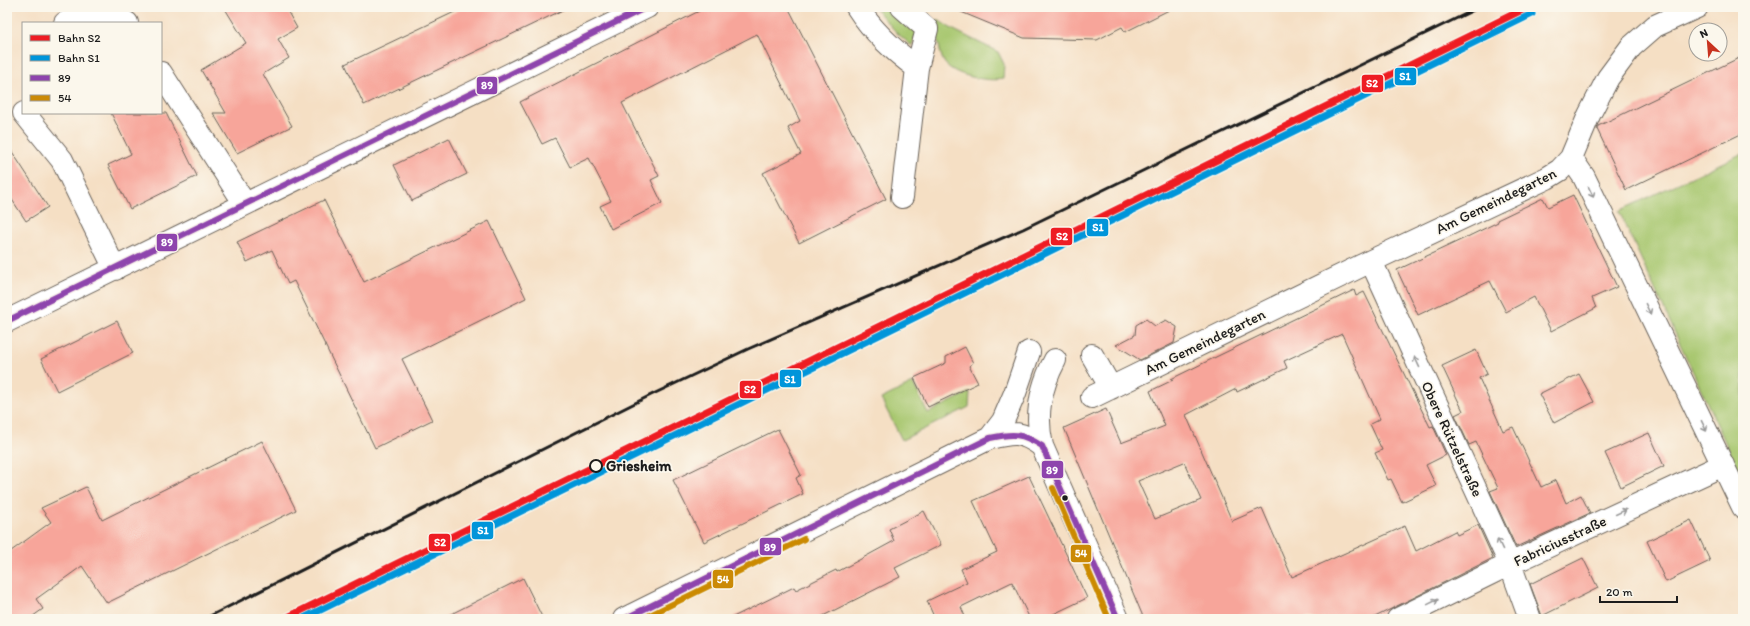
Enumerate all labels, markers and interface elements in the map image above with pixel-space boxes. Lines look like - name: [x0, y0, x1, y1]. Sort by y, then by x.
- legend: [22, 22, 162, 114]
- north arrow: [1688, 22, 1728, 62]
- text: N: [1698, 26, 1710, 41]
- text: Bahn S2: [58, 31, 101, 45]
- text: Bahn S1: [58, 51, 100, 65]
- line badge: S1: [1394, 67, 1417, 86]
- text: S1: [1399, 70, 1412, 83]
- text: 89: [58, 71, 71, 85]
- line badge: S2: [1361, 74, 1384, 93]
- line badge: 89: [476, 76, 498, 95]
- text: S2: [1366, 77, 1378, 90]
- text: 89: [481, 79, 493, 92]
- text: 54: [58, 91, 72, 105]
- street label: Am Gemeindegarten: [1433, 164, 1559, 238]
- one-way arrow: [1588, 185, 1595, 197]
- line badge: S1: [1086, 218, 1109, 237]
- text: S1: [1092, 221, 1105, 234]
- line badge: S2: [1050, 227, 1073, 246]
- text: S2: [1056, 230, 1068, 243]
- line badge: 89: [156, 233, 178, 252]
- text: 89: [161, 236, 173, 249]
- one-way arrow: [1645, 302, 1652, 314]
- street label: Am Gemeindegarten: [1142, 305, 1268, 379]
- one-way arrow: [1413, 356, 1420, 368]
- line badge: S1: [779, 369, 802, 388]
- text: S1: [784, 373, 797, 386]
- street label: Obere Rützelstraße: [1417, 378, 1487, 500]
- line badge: S2: [739, 380, 762, 399]
- text: S2: [744, 383, 756, 396]
- one-way arrow: [1701, 420, 1708, 432]
- place label: Griesheim: [606, 457, 672, 475]
- marker: Griesheim: [589, 459, 603, 473]
- line badge: 89: [1041, 460, 1064, 479]
- text: 89: [1046, 464, 1058, 477]
- unlabelled marker: [1060, 493, 1070, 503]
- one-way arrow: [1615, 508, 1627, 515]
- street label: Fabriciusstraße: [1511, 512, 1609, 570]
- line badge: S1: [471, 521, 494, 540]
- text: S1: [477, 524, 490, 537]
- line badge: S2: [428, 533, 451, 552]
- text: S2: [434, 536, 446, 549]
- line badge: 89: [759, 537, 782, 556]
- one-way arrow: [1496, 538, 1503, 550]
- text: 89: [764, 541, 776, 554]
- line badge: 54: [1070, 544, 1092, 563]
- text: 54: [1075, 547, 1088, 560]
- line badge: 54: [712, 569, 734, 589]
- text: 54: [717, 573, 730, 586]
- scale bar: [1600, 578, 1677, 604]
- text: 20 m: [1606, 585, 1633, 599]
- one-way arrow: [1427, 598, 1439, 605]

